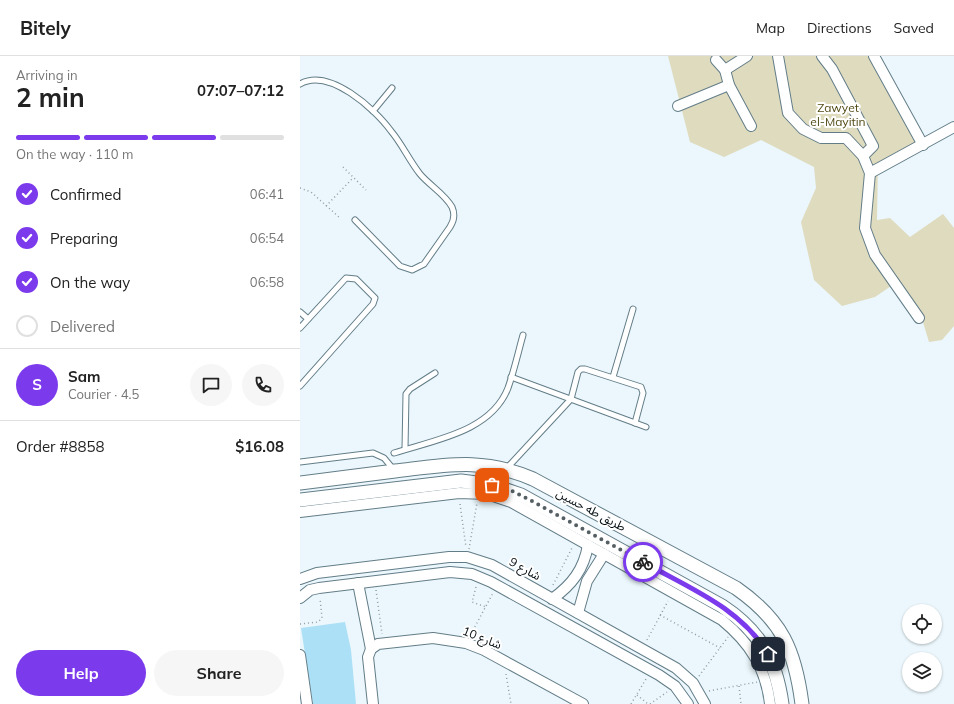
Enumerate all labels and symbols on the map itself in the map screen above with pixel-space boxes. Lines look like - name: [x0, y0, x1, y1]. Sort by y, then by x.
- park label: Zawyet el-Mayitin: [810, 100, 866, 129]
- pin: [475, 468, 509, 502]
- street label: طريق طه حسين: [553, 485, 629, 535]
- courier: [623, 542, 663, 582]
- street label: شارع 9: [506, 554, 544, 585]
- street label: شارع 10: [460, 623, 504, 654]
- pin: [751, 637, 785, 671]

